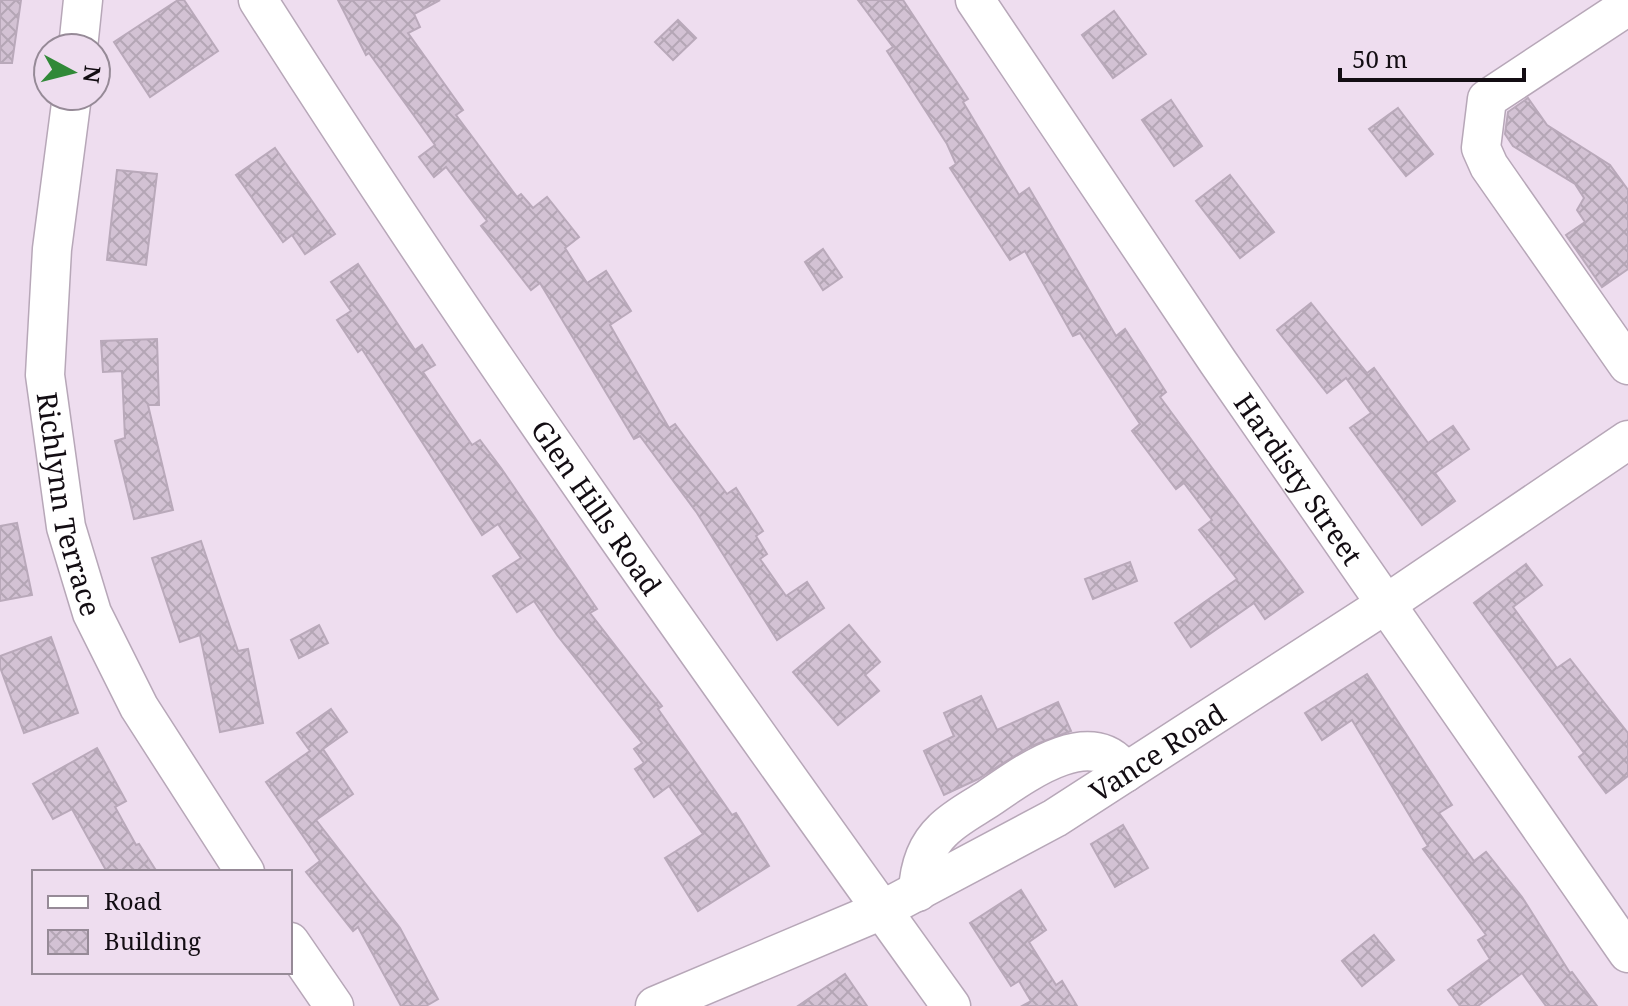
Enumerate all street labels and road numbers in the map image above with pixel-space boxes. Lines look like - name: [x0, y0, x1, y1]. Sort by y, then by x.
- street label: Hardisty Street: [1226, 385, 1372, 572]
- street label: Richlynn Terrace: [29, 390, 111, 621]
- street label: Glen Hills Road: [523, 412, 671, 602]
- street label: Vance Road: [1082, 694, 1232, 810]

